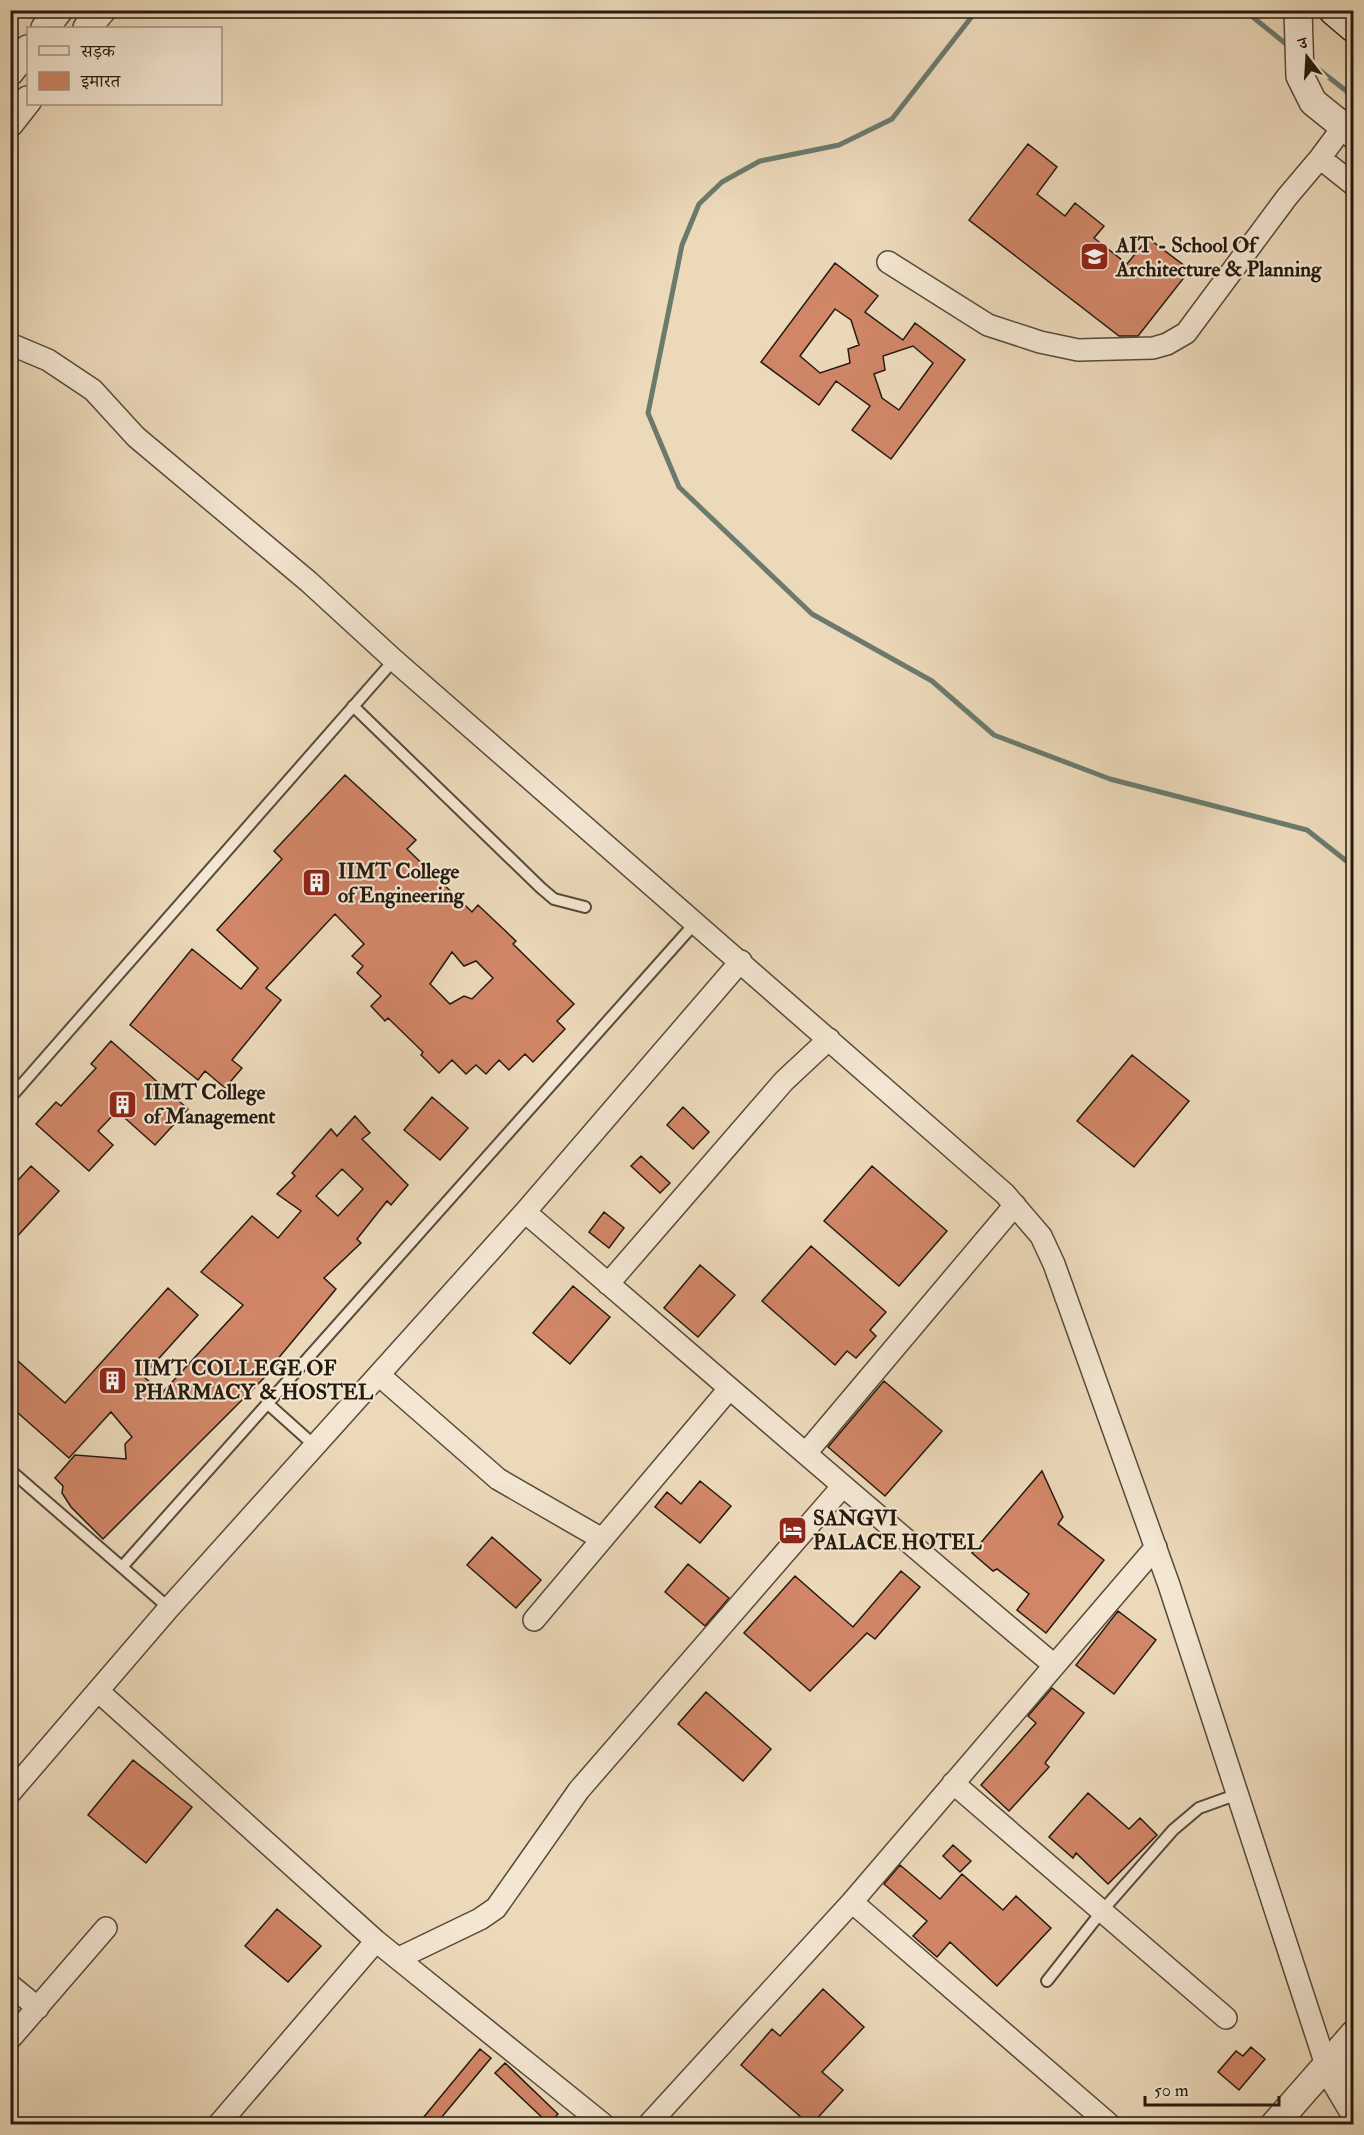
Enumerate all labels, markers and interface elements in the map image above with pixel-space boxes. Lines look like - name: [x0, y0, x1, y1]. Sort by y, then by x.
- legend: [27, 27, 222, 105]
- north arrow: [1277, 27, 1337, 87]
- text: उ: [1295, 32, 1311, 55]
- text: सड़क: [80, 40, 116, 63]
- text: इमारत: [80, 70, 121, 93]
- place label: AIT - School Of Architecture & Planning: [1115, 232, 1322, 283]
- school or university icon: AIT - School Of Architecture & Planning: [1079, 241, 1111, 273]
- place label: IIMT College of Engineering: [338, 858, 465, 909]
- building icon: IIMT College of Engineering: [301, 867, 333, 899]
- place label: IIMT College of Management: [144, 1079, 275, 1130]
- building icon: IIMT College of Management: [107, 1088, 139, 1120]
- place label: IIMT COLLEGE OF PHARMACY & HOSTEL: [134, 1355, 374, 1406]
- building icon: IIMT COLLEGE OF PHARMACY & HOSTEL: [97, 1364, 129, 1396]
- place label: SANGVI PALACE HOTEL: [813, 1505, 982, 1556]
- hotel icon: SANGVI PALACE HOTEL: [776, 1514, 808, 1546]
- scale bar: [1145, 2069, 1278, 2107]
- text: 50 m: [1154, 2079, 1189, 2102]

